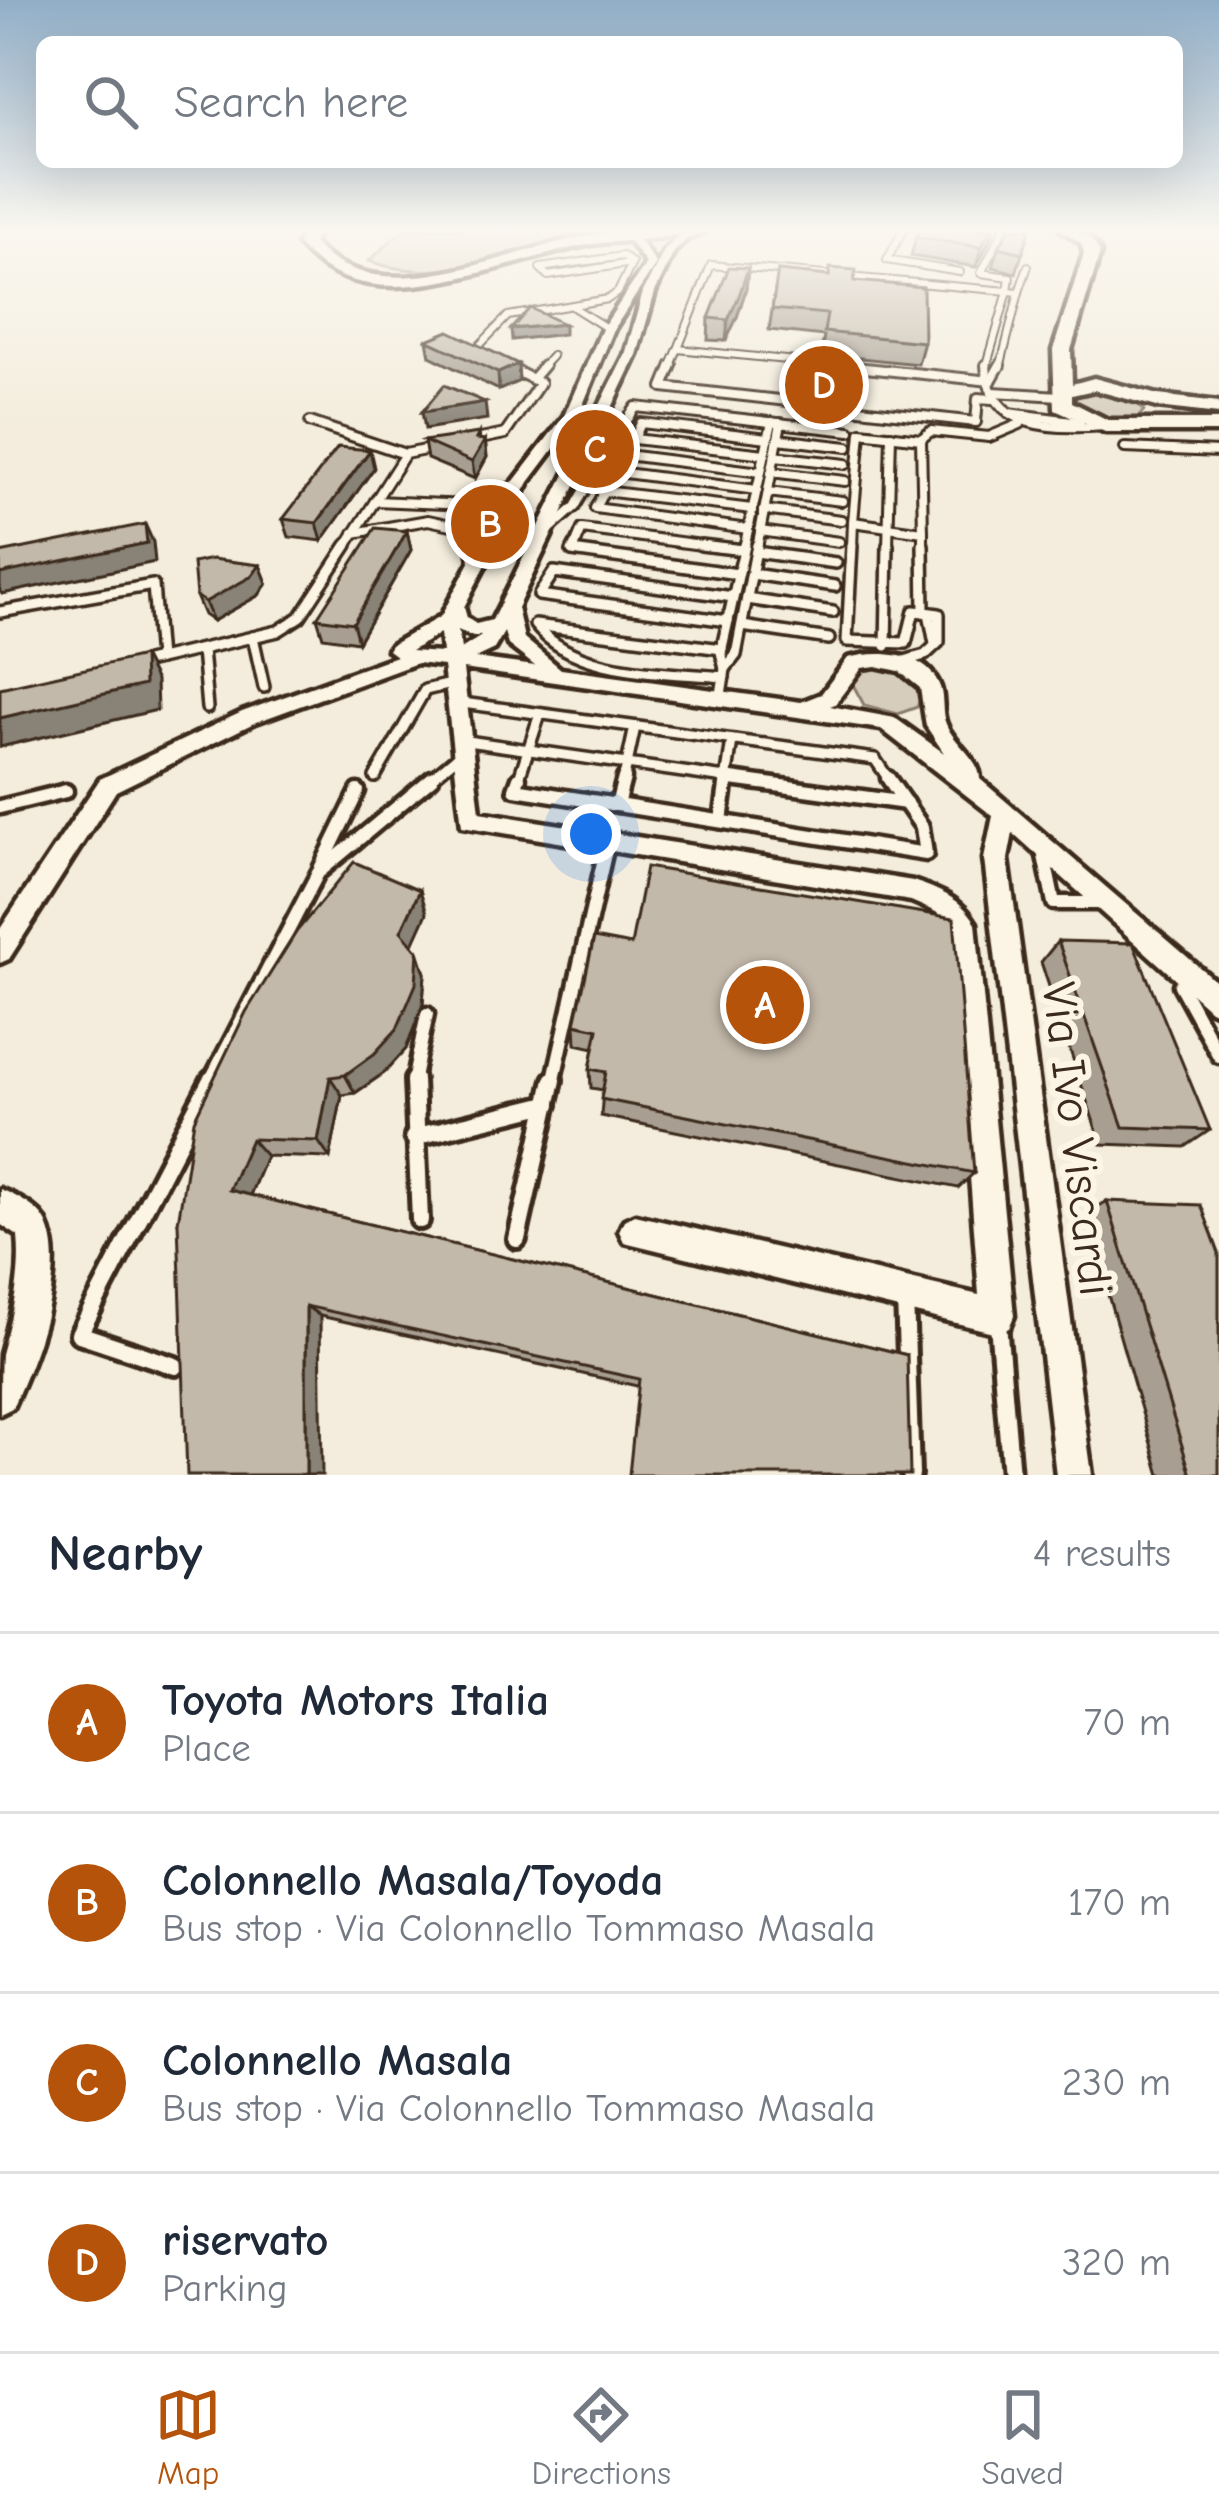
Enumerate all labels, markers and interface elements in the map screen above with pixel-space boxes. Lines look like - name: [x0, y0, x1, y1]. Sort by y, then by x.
- search box: [36, 36, 1183, 168]
- icon: search: [78, 69, 144, 135]
- text: Search here: [174, 76, 408, 128]
- pin: D: [785, 340, 863, 430]
- pin: C: [556, 404, 634, 494]
- pin: B: [451, 479, 529, 569]
- your location: [561, 804, 621, 864]
- pin: A: [726, 960, 804, 1050]
- street label: Via Ivo Viscardi: [1031, 979, 1123, 1299]
- text: Nearby: [48, 1524, 202, 1583]
- text: 4 results: [1033, 1531, 1171, 1576]
- text: Toyota Motors Italia: [162, 1674, 549, 1726]
- text: A: [76, 1700, 98, 1745]
- text: 70 m: [1084, 1700, 1171, 1745]
- text: Place: [162, 1726, 251, 1771]
- text: Colonnello Masala/Toyoda: [162, 1854, 663, 1906]
- text: B: [75, 1880, 99, 1925]
- text: 170 m: [1068, 1880, 1171, 1925]
- text: Bus stop · Via Colonnello Tommaso Masala: [162, 1906, 875, 1951]
- text: Colonnello Masala: [162, 2034, 512, 2086]
- text: C: [75, 2060, 99, 2105]
- text: 230 m: [1062, 2060, 1171, 2105]
- text: Bus stop · Via Colonnello Tommaso Masala: [162, 2086, 875, 2131]
- text: riservato: [162, 2214, 329, 2266]
- text: D: [75, 2240, 99, 2285]
- text: 320 m: [1062, 2240, 1171, 2285]
- text: Parking: [162, 2266, 288, 2311]
- tab: Map: [155, 2382, 221, 2492]
- tab: Directions: [532, 2382, 671, 2492]
- tab: Saved: [981, 2382, 1064, 2492]

